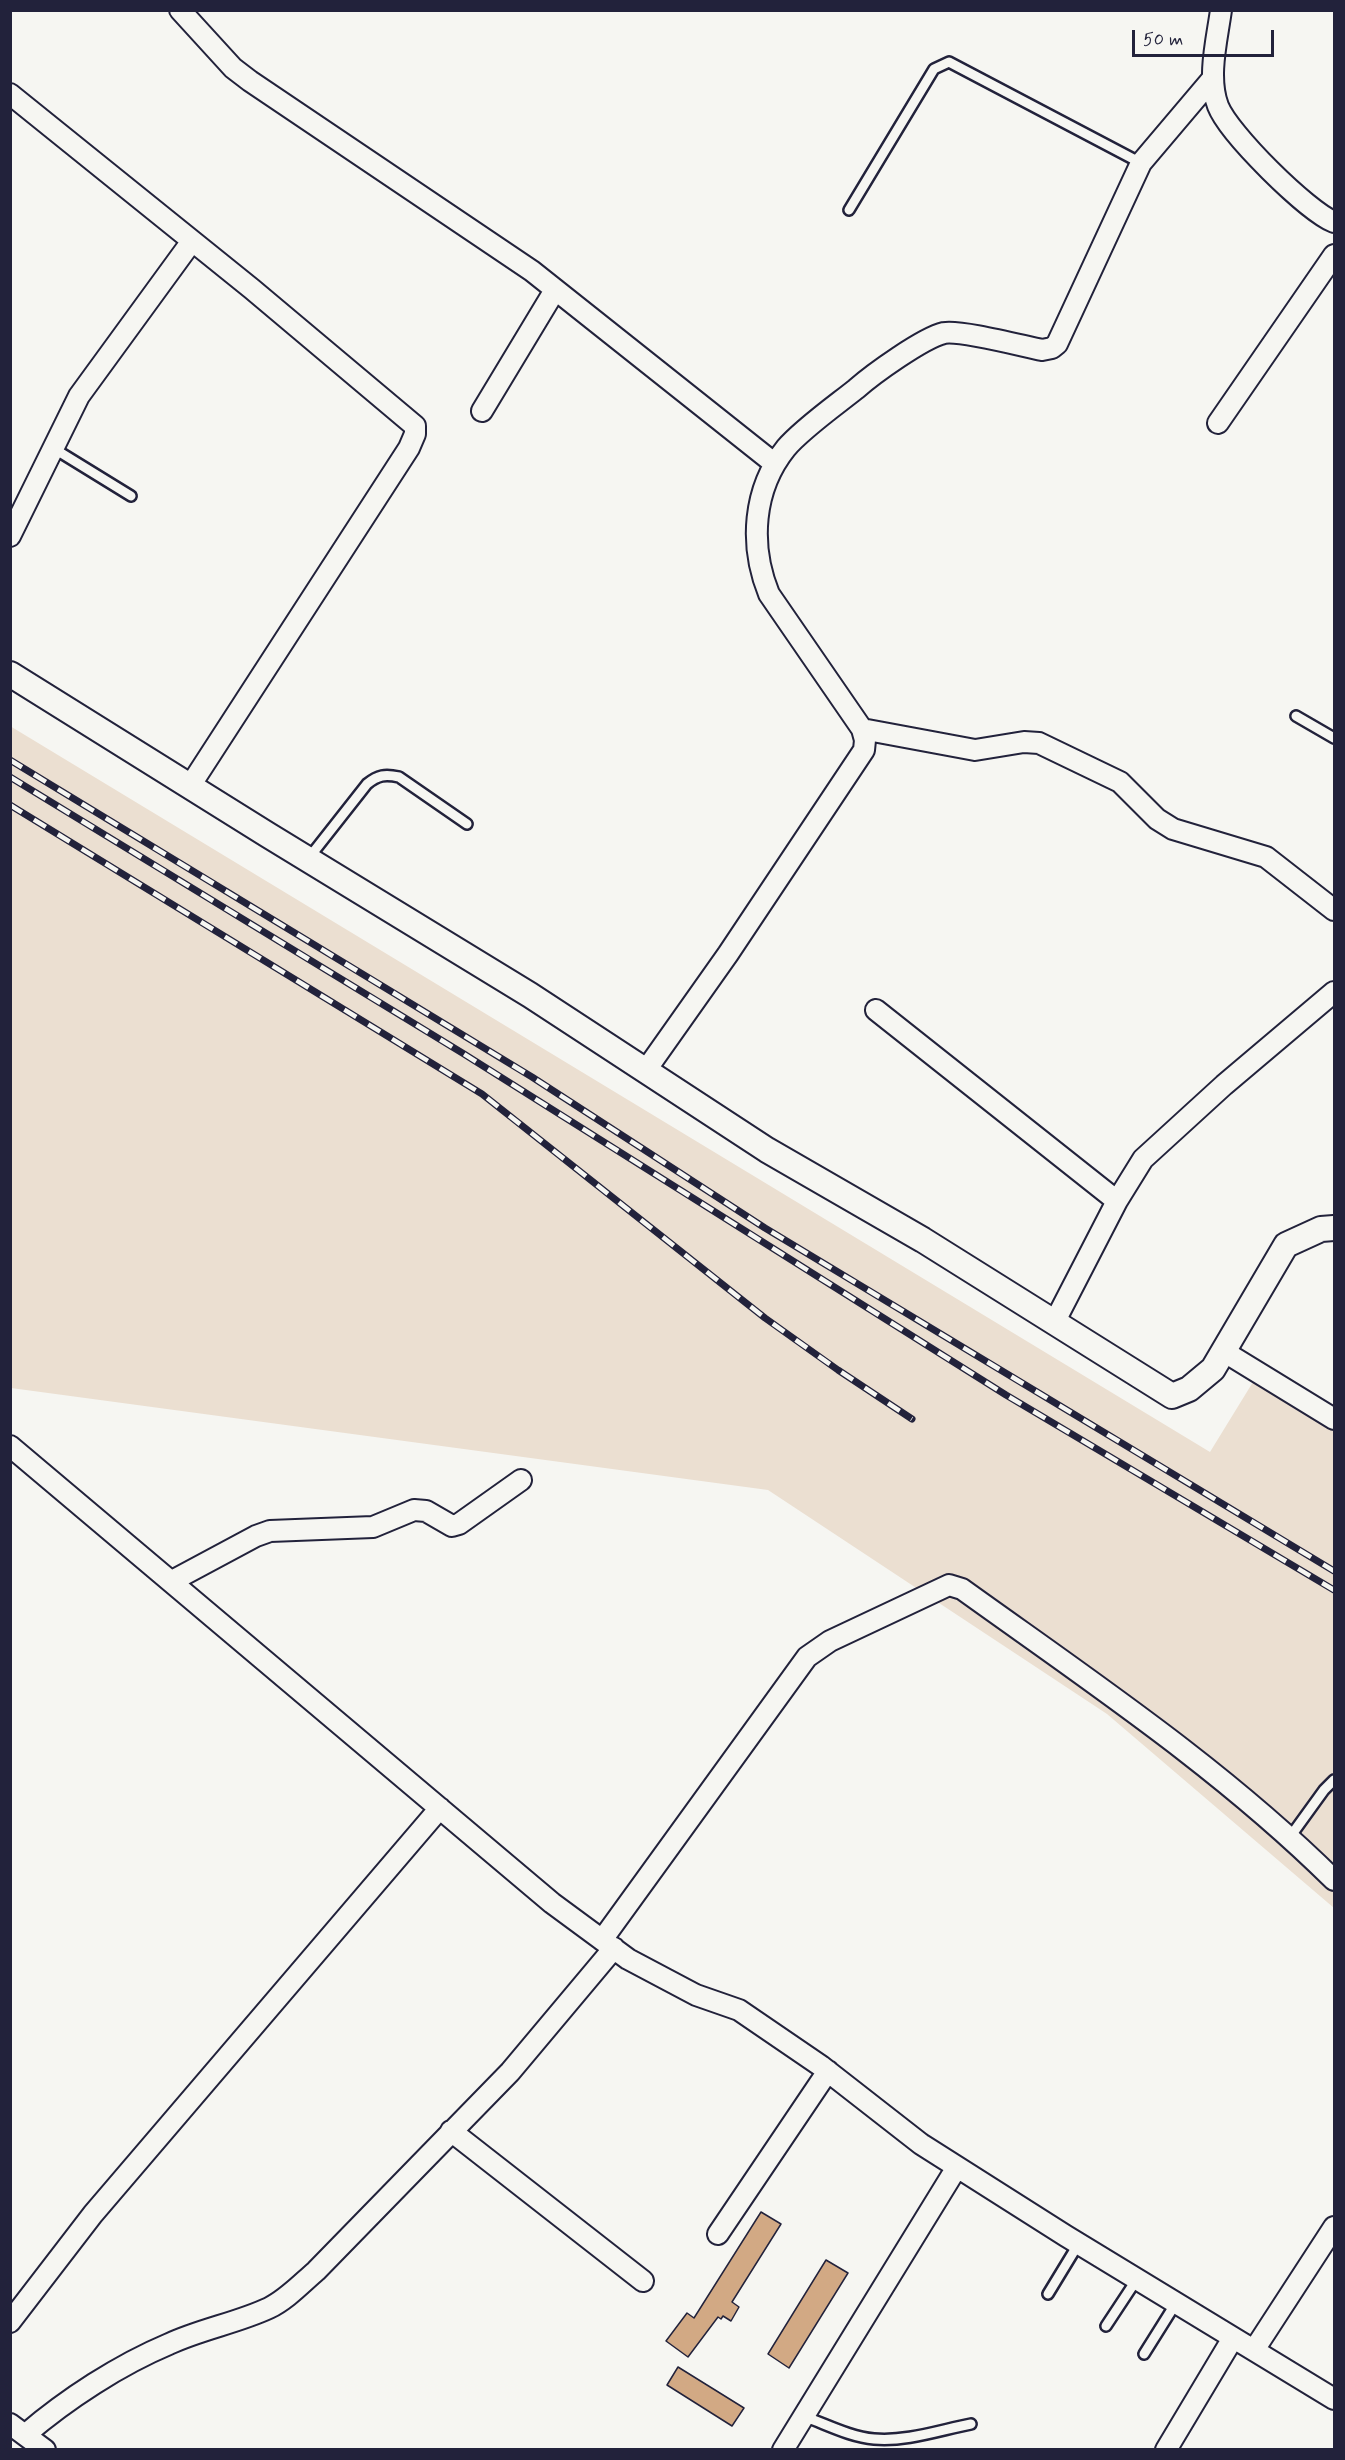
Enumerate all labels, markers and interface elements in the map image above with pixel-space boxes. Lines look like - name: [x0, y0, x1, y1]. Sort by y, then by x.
- scale bar: [1135, 18, 1278, 56]
- text: 50 m: [1143, 28, 1183, 52]

